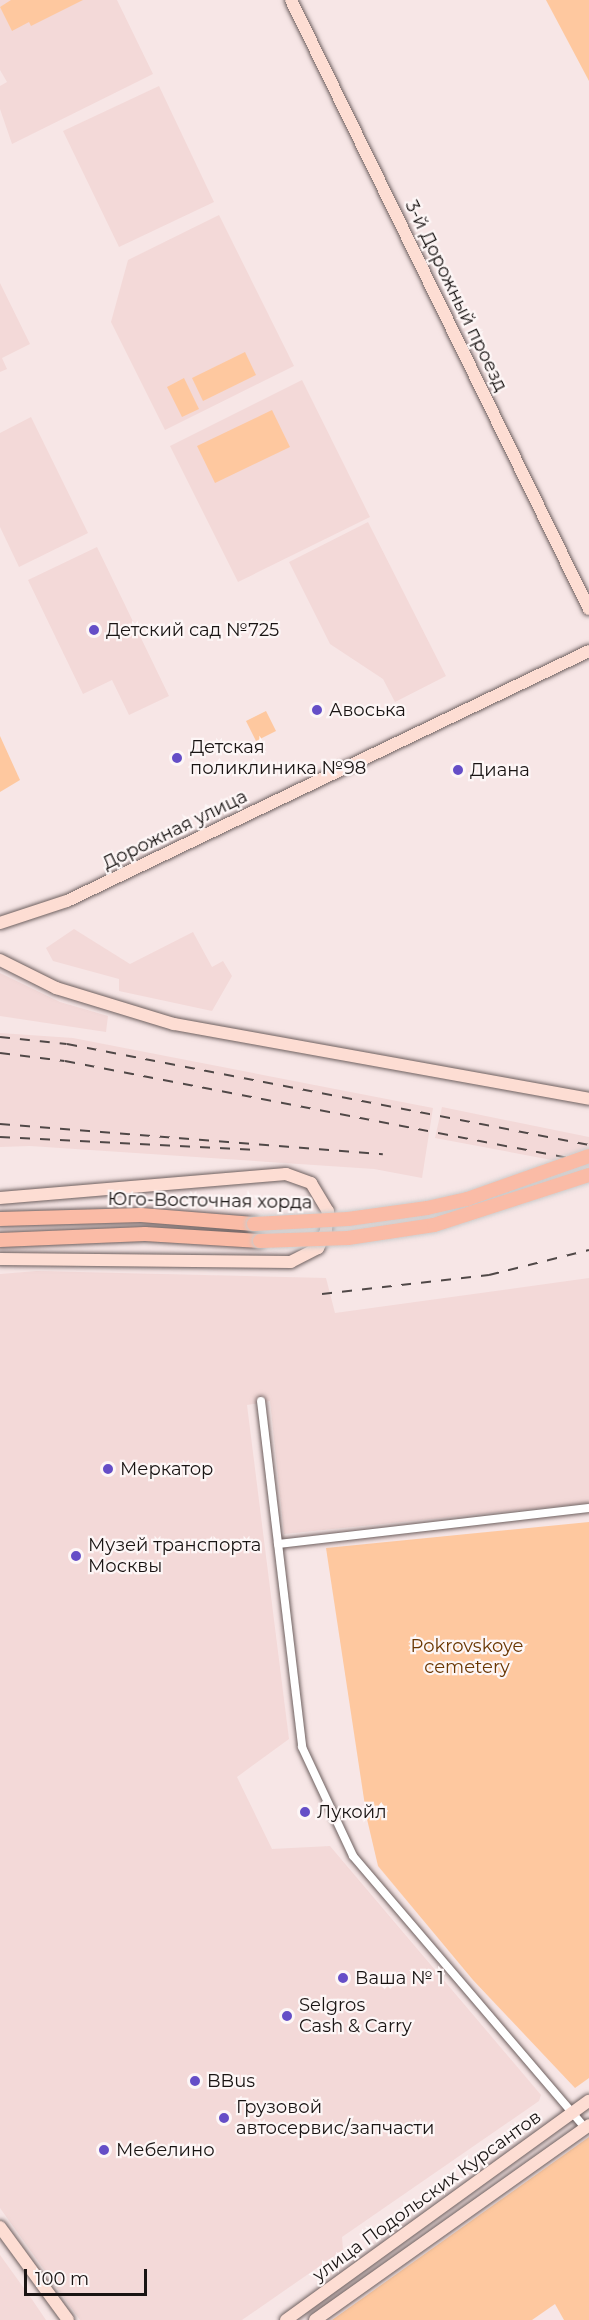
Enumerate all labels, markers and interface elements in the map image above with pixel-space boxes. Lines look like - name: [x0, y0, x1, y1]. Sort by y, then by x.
- street label: 3-й Дорожный проезд: [400, 197, 512, 395]
- place label: Детский сад №725: [106, 619, 279, 641]
- marker: Детский сад №725: [87, 623, 101, 637]
- place label: Авоська: [329, 699, 406, 721]
- marker: Авоська: [310, 703, 324, 717]
- place label: Детская поликлиника №98: [190, 737, 366, 780]
- marker: Детская поликлиника №98: [168, 749, 186, 767]
- place label: Диана: [470, 759, 530, 781]
- marker: Диана: [451, 763, 465, 777]
- street label: Дорожная улица: [99, 786, 251, 874]
- street label: Юго-Восточная хорда: [107, 1188, 313, 1214]
- place label: Меркатор: [120, 1458, 213, 1480]
- marker: Меркатор: [101, 1462, 115, 1476]
- place label: Музей транспорта Москвы: [88, 1535, 261, 1578]
- marker: Музей транспорта Москвы: [69, 1549, 83, 1563]
- park label: Pokrovskoye cemetery: [411, 1636, 523, 1678]
- place label: Лукойл: [317, 1801, 387, 1823]
- marker: Лукойл: [298, 1805, 312, 1819]
- place label: Ваша № 1: [355, 1967, 444, 1989]
- marker: Ваша № 1: [336, 1971, 350, 1985]
- place label: Selgros Cash & Carry: [299, 1995, 412, 2038]
- marker: Selgros Cash & Carry: [280, 2009, 294, 2023]
- place label: BBus: [207, 2070, 255, 2092]
- marker: BBus: [188, 2074, 202, 2088]
- place label: Грузовой автосервис/запчасти: [236, 2097, 434, 2140]
- street label: улица Подольских Курсантов: [309, 2106, 545, 2286]
- marker: Грузовой автосервис/запчасти: [217, 2111, 231, 2125]
- place label: Мебелино: [116, 2139, 215, 2161]
- marker: Мебелино: [97, 2143, 111, 2157]
- scale bar: [27, 2257, 150, 2295]
- text: 100 m: [35, 2268, 89, 2290]

